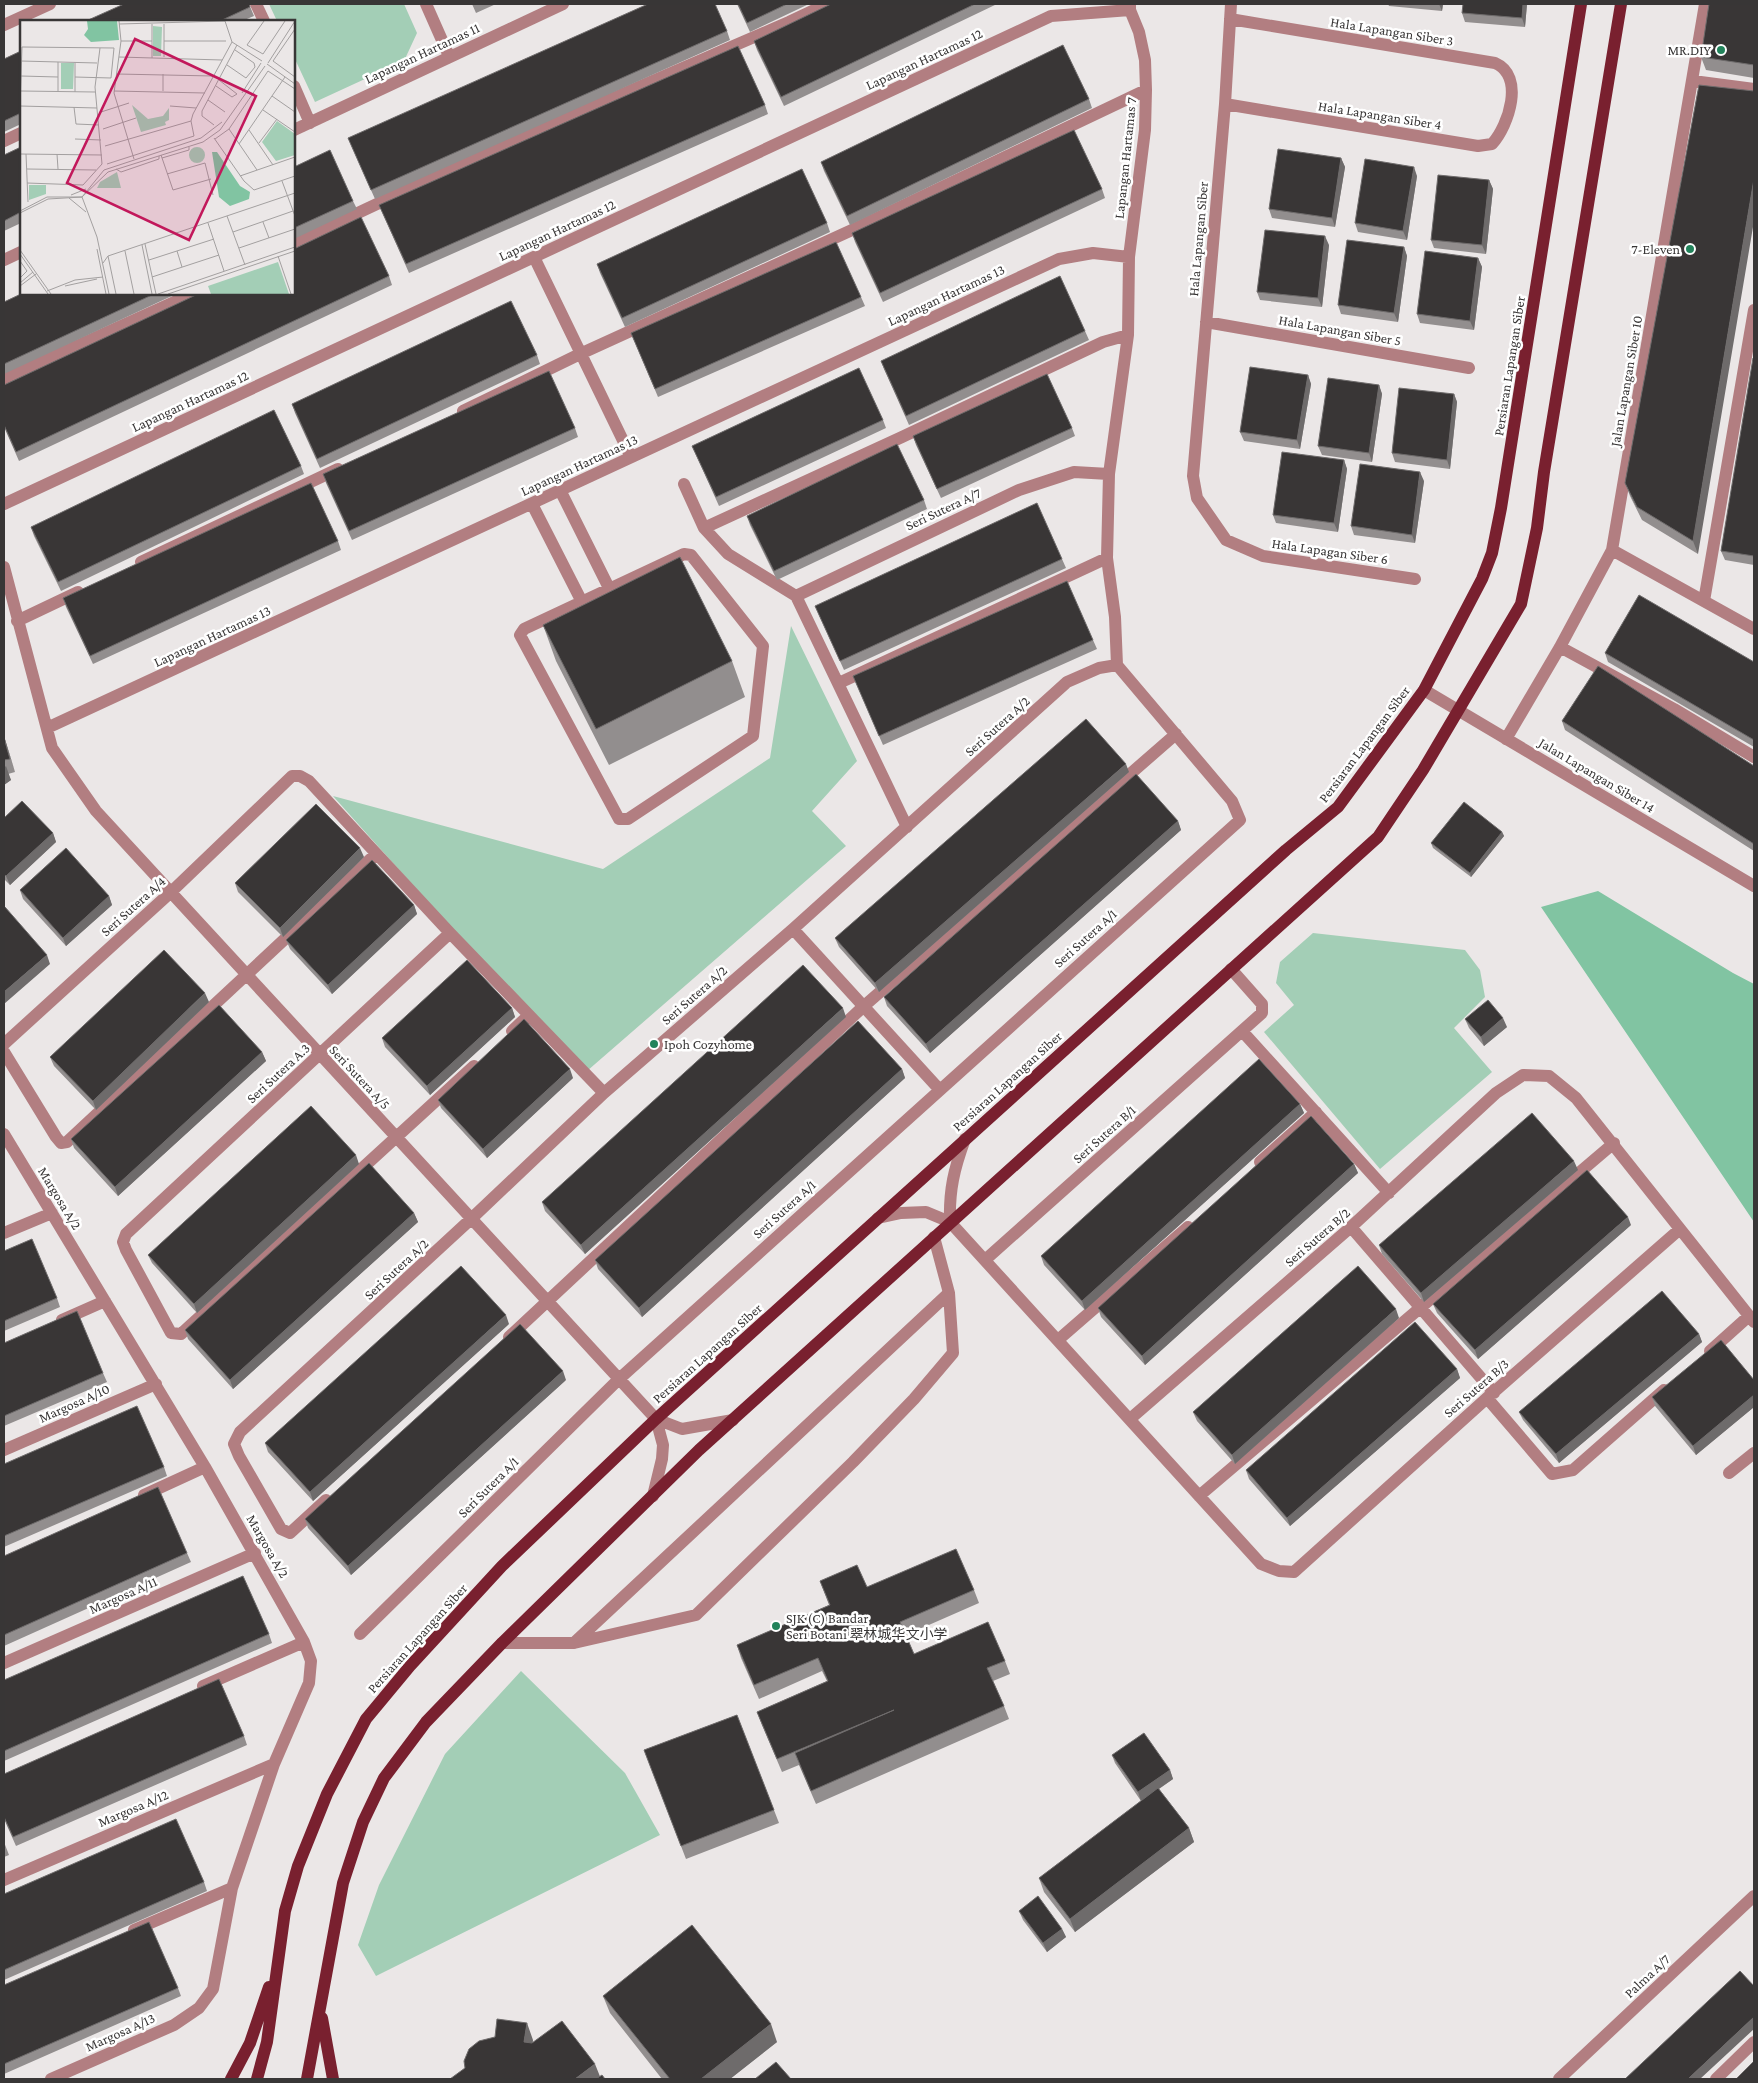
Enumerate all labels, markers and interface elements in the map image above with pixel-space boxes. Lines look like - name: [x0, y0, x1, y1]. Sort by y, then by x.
- street label: Hala Lapangan Siber 3: [1329, 13, 1455, 49]
- street label: Lapangan Hartamas 11: [362, 19, 482, 87]
- inset map: [20, 20, 295, 295]
- street label: Lapangan Hartamas 12: [863, 25, 985, 93]
- place label: MR.DIY: [1667, 42, 1712, 58]
- marker: MR.DIY: [1715, 44, 1727, 56]
- street label: Lapangan Hartamas 7: [1111, 96, 1139, 220]
- street label: Hala Lapangan Siber 4: [1317, 97, 1443, 133]
- street label: Hala Lapangan Siber: [1185, 181, 1211, 297]
- street label: Lapangan Hartamas 12: [496, 196, 618, 264]
- place label: 7-Eleven: [1631, 241, 1680, 257]
- marker: 7-Eleven: [1684, 243, 1696, 255]
- street label: Lapangan Hartamas 13: [885, 261, 1007, 329]
- street label: Persiaran Lapangan Siber: [1490, 295, 1528, 437]
- street label: Hala Lapangan Siber 5: [1277, 311, 1403, 349]
- street label: Jalan Lapangan Siber 10: [1606, 314, 1645, 450]
- street label: Lapangan Hartamas 12: [129, 367, 251, 435]
- street label: Lapangan Hartamas 13: [518, 431, 640, 499]
- street label: Seri Sutera A/7: [903, 484, 984, 533]
- street label: Hala Lapagan Siber 6: [1271, 535, 1389, 567]
- street label: Lapangan Hartamas 13: [151, 602, 273, 670]
- street label: Persiaran Lapangan Siber: [1315, 683, 1413, 805]
- street label: Seri Sutera A/2: [961, 693, 1033, 759]
- street label: Jalan Lapangan Siber 14: [1535, 733, 1658, 816]
- street label: Seri Sutera A/4: [97, 873, 169, 939]
- street label: Seri Sutera A/1: [1050, 905, 1120, 970]
- street label: Seri Sutera A/2: [658, 962, 730, 1028]
- street label: Persiaran Lapangan Siber: [949, 1028, 1065, 1134]
- place label: Ipoh Cozyhome: [664, 1036, 752, 1052]
- marker: Ipoh Cozyhome: [648, 1038, 660, 1050]
- street label: Seri Sutera A.3: [243, 1040, 313, 1106]
- street label: Seri Sutera A/5: [326, 1042, 394, 1112]
- street label: Seri Sutera B/1: [1069, 1101, 1139, 1166]
- street label: Margosa A/2: [35, 1164, 85, 1233]
- street label: Seri Sutera A/1: [749, 1176, 819, 1241]
- street label: Seri Sutera B/2: [1281, 1204, 1353, 1270]
- street label: Seri Sutera A/2: [361, 1235, 432, 1303]
- street label: Persiaran Lapangan Siber: [649, 1300, 765, 1406]
- street label: Seri Sutera B/3: [1440, 1355, 1512, 1421]
- street label: Margosa A/10: [36, 1380, 112, 1426]
- street label: Seri Sutera A/1: [454, 1453, 522, 1521]
- street label: Margosa A/2: [243, 1512, 293, 1581]
- street label: Margosa A/11: [87, 1573, 160, 1617]
- street label: Persiaran Lapangan Siber: [364, 1580, 470, 1696]
- place label: SJK (C) Bandar Seri Botani 翠林城华文小学: [786, 1610, 947, 1642]
- marker: SJK (C) Bandar Seri Botani 翠林城华文小学: [770, 1620, 782, 1632]
- street label: Margosa A/12: [96, 1786, 171, 1830]
- street label: Palma A/7: [1621, 1951, 1673, 2001]
- street label: Margosa A/13: [83, 2010, 157, 2054]

